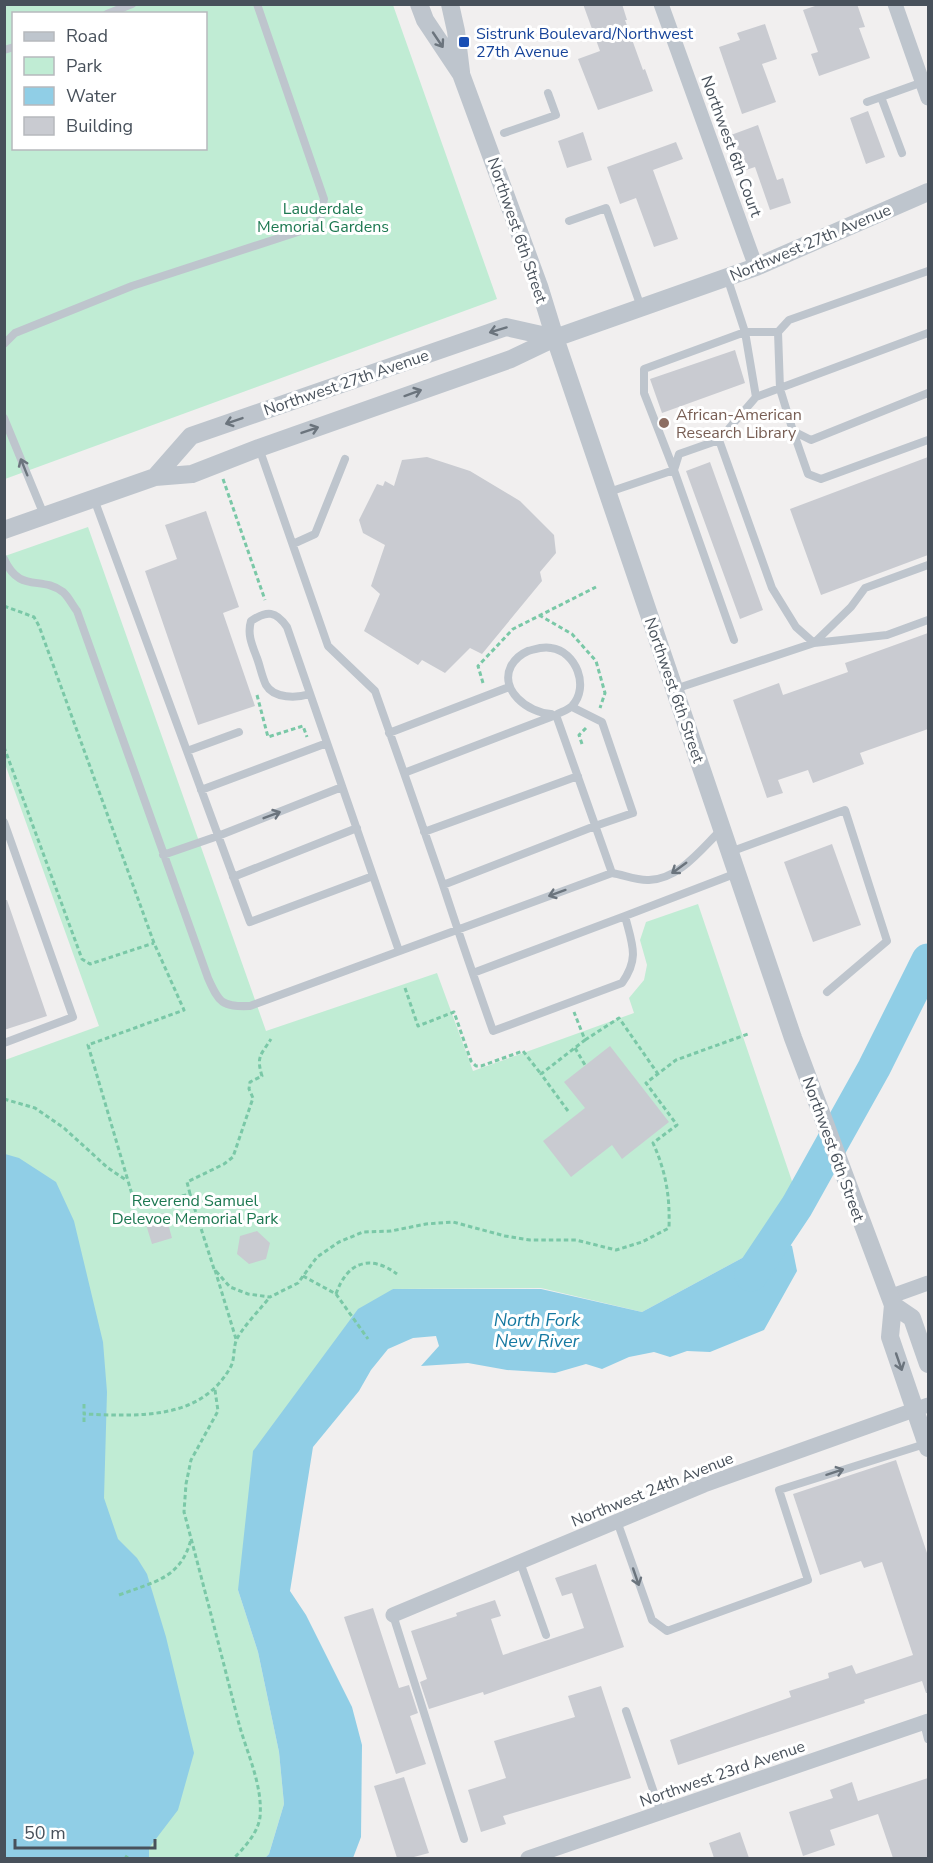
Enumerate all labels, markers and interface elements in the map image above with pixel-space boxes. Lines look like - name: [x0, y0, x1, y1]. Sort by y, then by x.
- legend: [12, 12, 207, 150]
- place label: Sistrunk Boulevard/Northwest 27th Avenue: [476, 23, 693, 63]
- text: Road: [66, 24, 108, 48]
- one-way arrow: [432, 31, 444, 48]
- marker: Sistrunk Boulevard/Northwest 27th Avenue: [457, 35, 471, 49]
- text: Park: [66, 54, 103, 78]
- street label: Northwest 6th Court: [695, 73, 767, 220]
- text: Water: [66, 84, 117, 108]
- text: Building: [66, 114, 133, 138]
- street label: Northwest 6th Street: [482, 155, 552, 306]
- park label: Lauderdale Memorial Gardens: [257, 198, 389, 238]
- street label: Northwest 27th Avenue: [726, 199, 894, 287]
- one-way arrow: [489, 325, 508, 336]
- street label: Northwest 27th Avenue: [261, 344, 432, 422]
- one-way arrow: [403, 387, 422, 398]
- place label: African-American Research Library: [676, 404, 802, 444]
- marker: African-American Research Library: [657, 416, 671, 430]
- one-way arrow: [225, 417, 244, 428]
- one-way arrow: [300, 423, 319, 434]
- one-way arrow: [18, 458, 29, 477]
- street label: Northwest 6th Street: [639, 615, 709, 766]
- one-way arrow: [263, 808, 281, 819]
- one-way arrow: [672, 862, 688, 874]
- one-way arrow: [548, 888, 567, 899]
- street label: Northwest 6th Street: [797, 1074, 870, 1225]
- park label: Reverend Samuel Delevoe Memorial Park: [112, 1190, 279, 1230]
- water label: North Fork New River: [494, 1308, 581, 1353]
- one-way arrow: [894, 1352, 905, 1371]
- street label: Northwest 24th Avenue: [568, 1447, 737, 1533]
- one-way arrow: [825, 1466, 844, 1477]
- one-way arrow: [632, 1567, 643, 1586]
- street label: Northwest 23rd Avenue: [637, 1735, 808, 1813]
- scale bar: [15, 1812, 154, 1850]
- text: 50 m: [24, 1821, 66, 1845]

